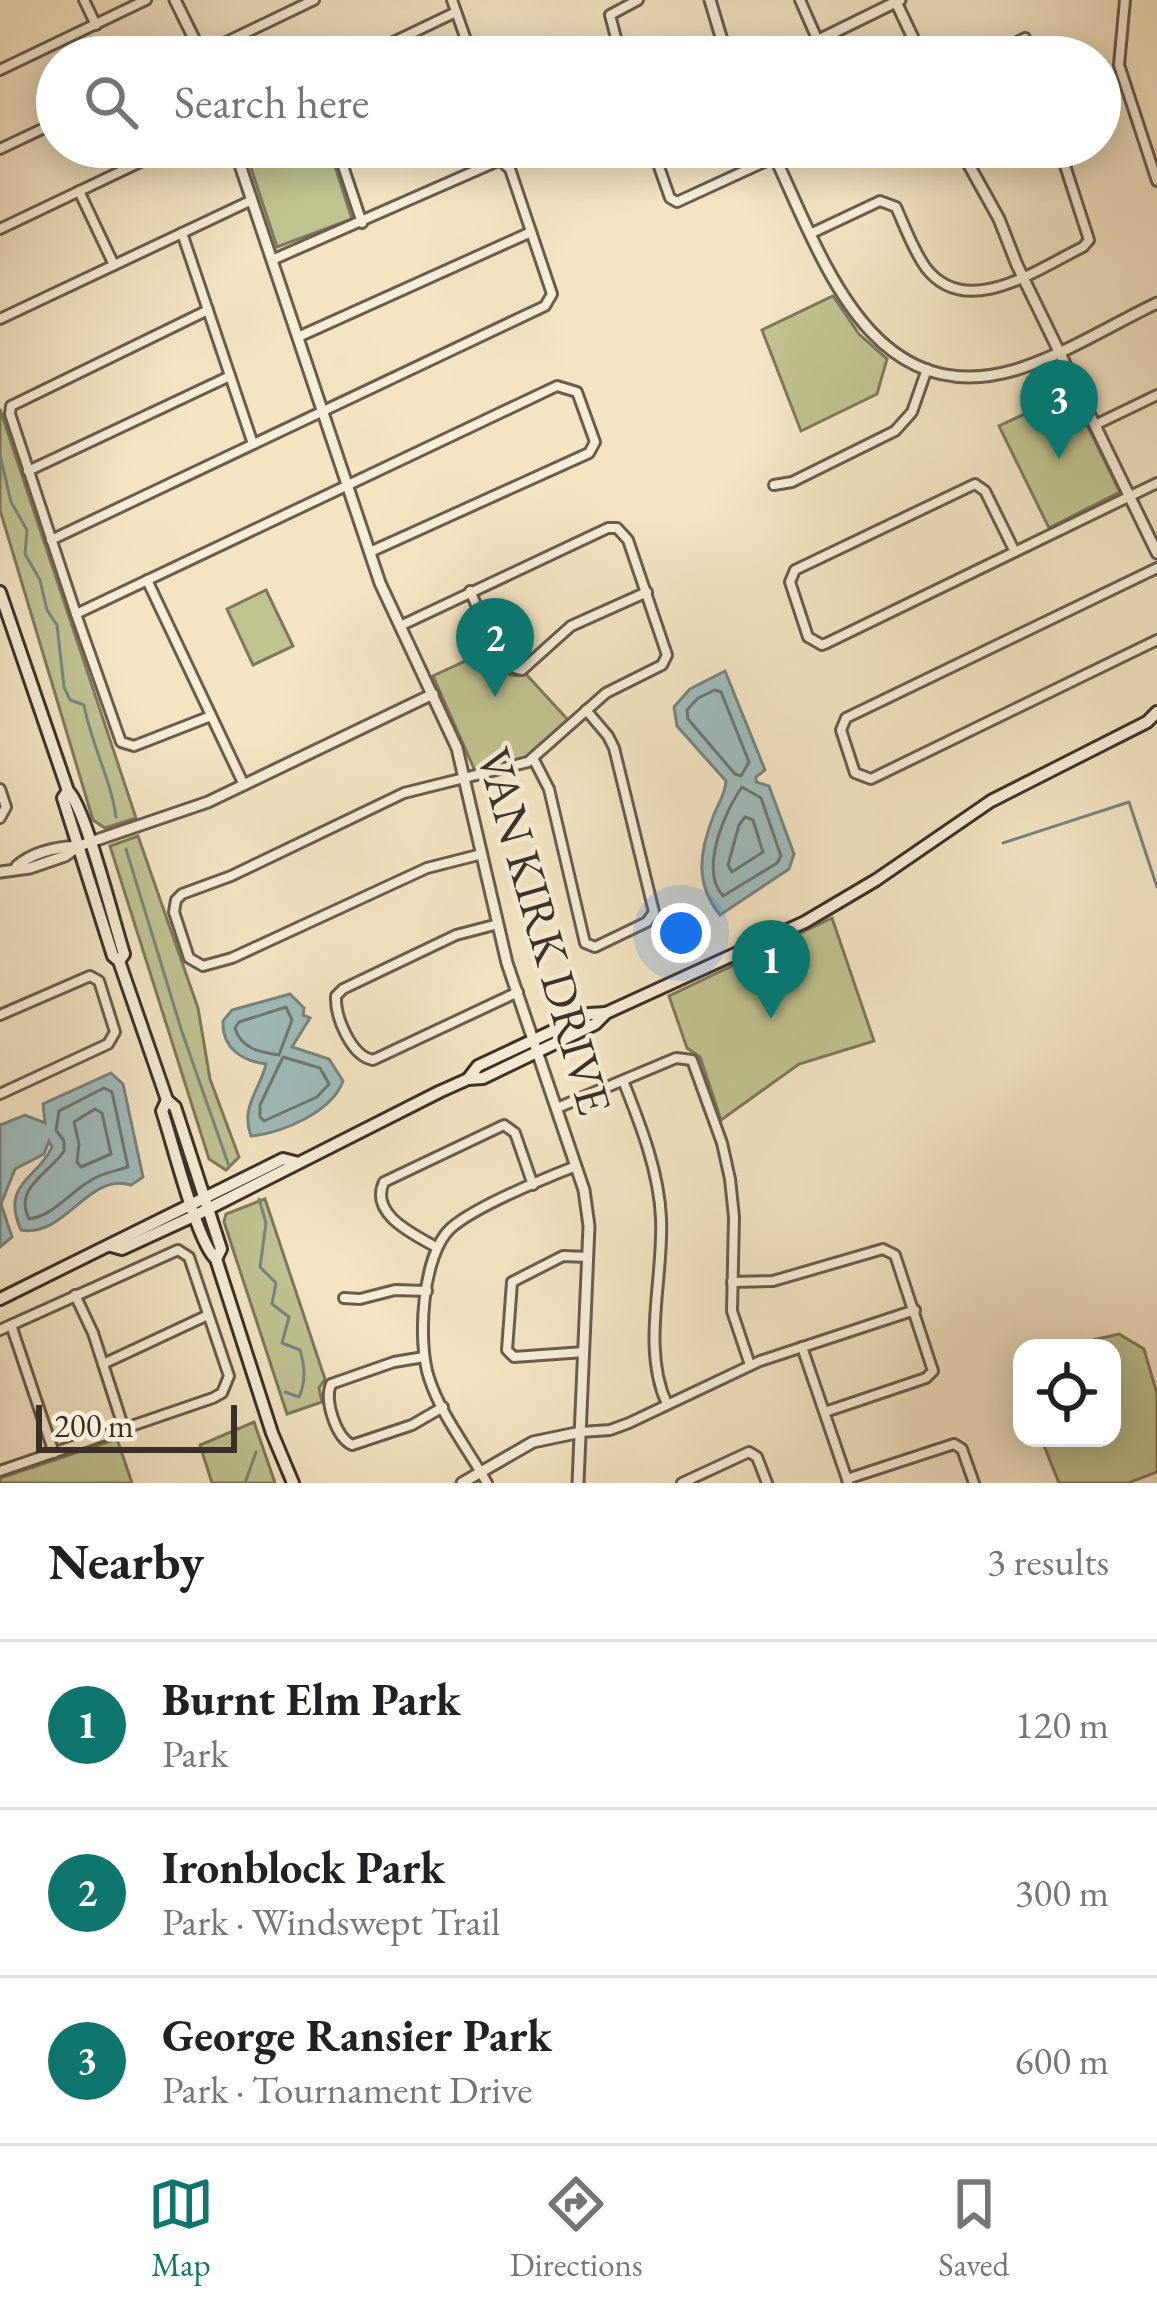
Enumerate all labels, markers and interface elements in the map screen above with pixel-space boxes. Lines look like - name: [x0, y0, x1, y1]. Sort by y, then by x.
- search box: [36, 36, 1121, 168]
- icon: search: [78, 69, 144, 135]
- text: Search here: [174, 73, 369, 131]
- pin: 3: [1020, 360, 1098, 459]
- pin: 2: [456, 598, 534, 697]
- street label: VAN KIRK DRIVE: [463, 741, 627, 1121]
- your location: [651, 903, 711, 963]
- pin: 1: [732, 920, 810, 1019]
- map controls: [1013, 1339, 1121, 1447]
- button: locate: [1013, 1339, 1121, 1447]
- scale bar: [36, 1399, 237, 1452]
- text: 200 m: [54, 1404, 134, 1447]
- text: Nearby: [48, 1528, 204, 1594]
- text: 3 results: [987, 1536, 1109, 1587]
- text: Burnt Elm Park: [162, 1670, 461, 1728]
- text: 1: [77, 1699, 97, 1750]
- text: 120 m: [1015, 1699, 1109, 1750]
- text: Park: [162, 1728, 228, 1779]
- text: Ironblock Park: [162, 1838, 445, 1896]
- text: 2: [77, 1867, 97, 1918]
- text: 300 m: [1015, 1867, 1109, 1918]
- text: Park · Windswept Trail: [162, 1896, 500, 1947]
- text: George Ransier Park: [162, 2006, 552, 2064]
- text: 3: [77, 2035, 97, 2086]
- text: 600 m: [1015, 2035, 1109, 2086]
- text: Park · Tournament Drive: [162, 2064, 532, 2115]
- tab: Map: [148, 2171, 214, 2286]
- tab: Directions: [510, 2171, 643, 2286]
- tab: Saved: [938, 2171, 1009, 2286]

